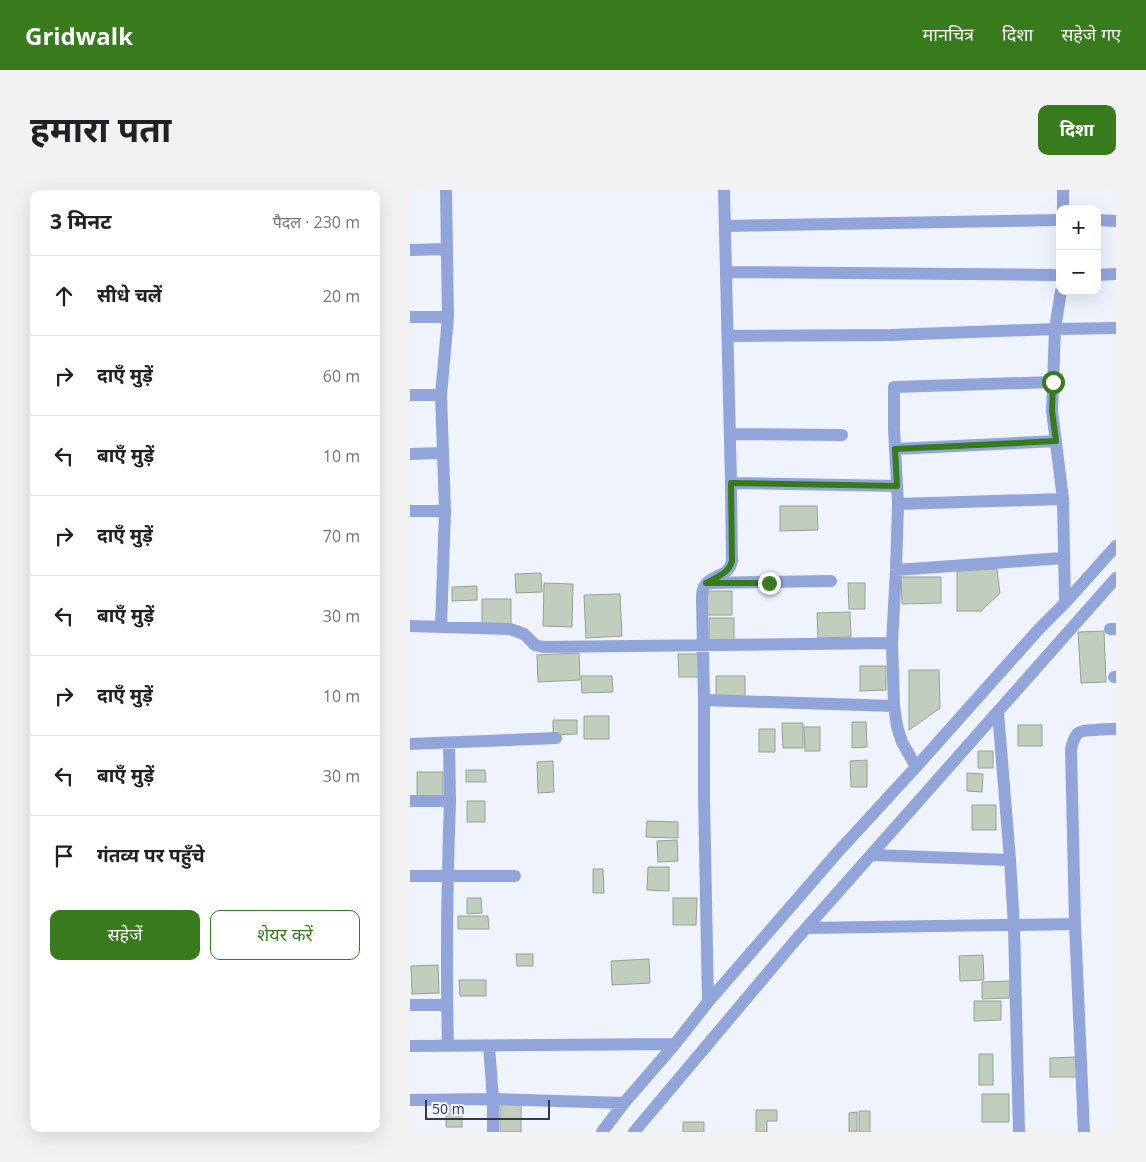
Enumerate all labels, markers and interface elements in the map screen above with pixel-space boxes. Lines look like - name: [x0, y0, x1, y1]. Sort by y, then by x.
- text: Gridwalk: [25, 19, 133, 52]
- text: मानचित्र: [923, 22, 974, 46]
- text: दिशा: [1002, 22, 1033, 46]
- text: सहेजे गए: [1061, 22, 1121, 46]
- text: हमारा पता: [30, 105, 171, 152]
- button: दिशा: [1038, 105, 1116, 155]
- map controls: [1056, 205, 1101, 295]
- button: +: [1056, 205, 1101, 250]
- text: 3 मिनट: [50, 207, 112, 235]
- text: पैदल · 230 m: [273, 211, 360, 233]
- button: −: [1056, 250, 1101, 295]
- icon: ahead: [50, 282, 78, 310]
- text: सीधे चलें: [97, 282, 162, 308]
- text: 20 m: [323, 285, 360, 307]
- icon: right: [50, 362, 78, 390]
- text: दाएँ मुड़ें: [97, 362, 153, 388]
- text: 60 m: [323, 365, 360, 387]
- route start: [1042, 371, 1065, 394]
- icon: left: [50, 442, 78, 470]
- text: बाएँ मुड़ें: [97, 442, 154, 468]
- text: 10 m: [323, 445, 360, 467]
- icon: right: [50, 522, 78, 550]
- text: दाएँ मुड़ें: [97, 522, 153, 548]
- text: 70 m: [323, 525, 360, 547]
- route end: [758, 572, 781, 595]
- icon: left: [50, 602, 78, 630]
- text: बाएँ मुड़ें: [97, 602, 154, 628]
- text: 30 m: [323, 605, 360, 627]
- icon: right: [50, 682, 78, 710]
- text: दाएँ मुड़ें: [97, 682, 153, 708]
- text: 10 m: [323, 685, 360, 707]
- icon: left: [50, 762, 78, 790]
- text: बाएँ मुड़ें: [97, 762, 154, 788]
- text: 30 m: [323, 765, 360, 787]
- icon: arrive: [50, 842, 78, 870]
- text: गंतव्य पर पहुँचे: [97, 842, 205, 868]
- button: सहेजें: [50, 910, 200, 960]
- button: शेयर करें: [210, 910, 360, 960]
- scale bar: [425, 1097, 550, 1120]
- text: 50 m: [432, 1099, 465, 1118]

